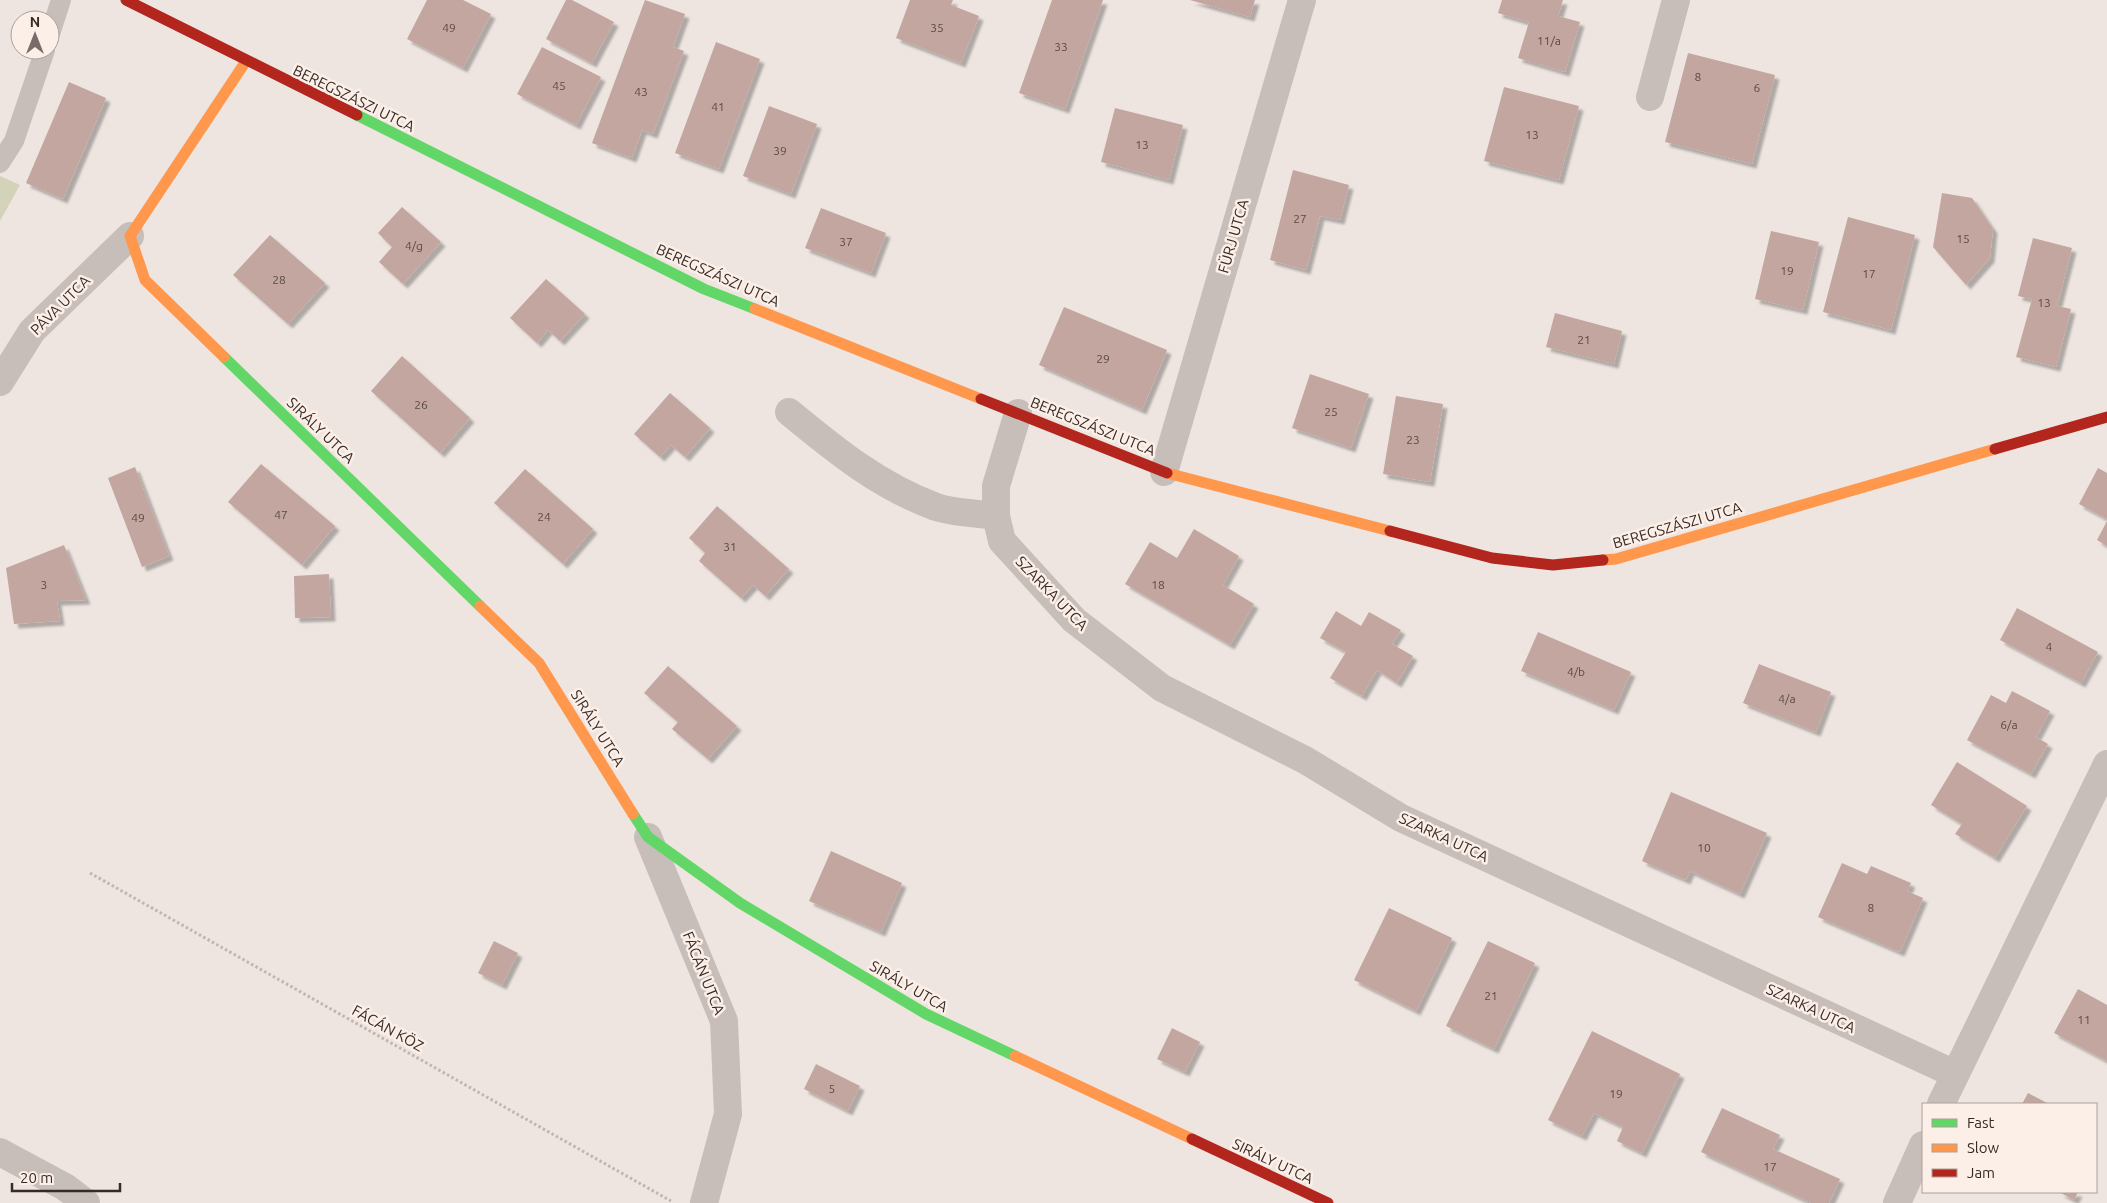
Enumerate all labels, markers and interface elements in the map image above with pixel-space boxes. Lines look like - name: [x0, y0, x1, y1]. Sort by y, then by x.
- north arrow: [10, 10, 60, 60]
- text: N: [30, 14, 40, 30]
- house number: 49: [442, 21, 456, 34]
- house number: 35: [930, 21, 944, 34]
- house number: 11/a: [1537, 34, 1561, 47]
- house number: 33: [1054, 40, 1068, 53]
- street label: BEREGSZÁSZI UTCA: [290, 61, 418, 135]
- house number: 8: [1695, 70, 1702, 83]
- house number: 45: [552, 79, 566, 92]
- house number: 6: [1754, 81, 1761, 94]
- house number: 43: [634, 85, 648, 98]
- house number: 41: [711, 100, 725, 113]
- house number: 13: [1525, 128, 1539, 141]
- house number: 13: [1135, 138, 1149, 151]
- house number: 39: [773, 144, 787, 157]
- street label: FÜRJ UTCA: [1214, 197, 1252, 275]
- house number: 27: [1293, 212, 1307, 225]
- house number: 15: [1956, 232, 1970, 245]
- house number: 37: [839, 235, 853, 248]
- house number: 4/g: [405, 239, 423, 252]
- street label: BEREGSZÁSZI UTCA: [654, 240, 783, 310]
- house number: 19: [1780, 264, 1794, 277]
- house number: 17: [1862, 267, 1876, 280]
- street label: PÁVA UTCA: [27, 272, 93, 338]
- house number: 28: [272, 273, 286, 286]
- house number: 13: [2037, 296, 2051, 309]
- house number: 21: [1577, 333, 1591, 346]
- house number: 29: [1096, 352, 1110, 365]
- street label: BEREGSZÁSZI UTCA: [1028, 393, 1158, 459]
- street label: SIRÁLY UTCA: [284, 394, 358, 467]
- house number: 26: [414, 398, 428, 411]
- house number: 25: [1324, 405, 1338, 418]
- house number: 23: [1406, 433, 1420, 446]
- street label: BEREGSZÁSZI UTCA: [1611, 498, 1744, 552]
- house number: 47: [274, 508, 288, 521]
- house number: 24: [537, 510, 551, 523]
- house number: 49: [131, 511, 145, 524]
- house number: 31: [723, 540, 737, 553]
- street label: SZARKA UTCA: [1012, 553, 1092, 634]
- house number: 3: [41, 578, 47, 591]
- house number: 18: [1151, 578, 1165, 591]
- house number: 4: [2046, 640, 2053, 653]
- house number: 4/b: [1567, 665, 1585, 678]
- street label: SIRÁLY UTCA: [568, 687, 628, 770]
- house number: 4/a: [1778, 692, 1796, 705]
- house number: 6/a: [2000, 718, 2018, 731]
- street label: SZARKA UTCA: [1397, 809, 1491, 865]
- house number: 10: [1697, 841, 1711, 854]
- house number: 8: [1868, 901, 1875, 914]
- street label: FÁCÁN UTCA: [680, 929, 728, 1017]
- street label: SIRÁLY UTCA: [867, 957, 951, 1015]
- street label: SZARKA UTCA: [1764, 980, 1858, 1036]
- house number: 21: [1484, 989, 1498, 1002]
- street label: FÁCÁN KÖZ: [349, 1001, 427, 1055]
- house number: 11: [2077, 1013, 2091, 1026]
- house number: 5: [829, 1082, 835, 1095]
- house number: 19: [1609, 1087, 1623, 1100]
- legend: [1922, 1103, 2097, 1193]
- text: Fast: [1967, 1114, 1995, 1131]
- street label: SIRÁLY UTCA: [1230, 1135, 1316, 1187]
- text: Slow: [1967, 1139, 2000, 1156]
- scale bar: [12, 1160, 120, 1192]
- house number: 17: [1763, 1160, 1777, 1173]
- text: Jam: [1967, 1164, 1995, 1181]
- text: 20 m: [20, 1169, 53, 1186]

